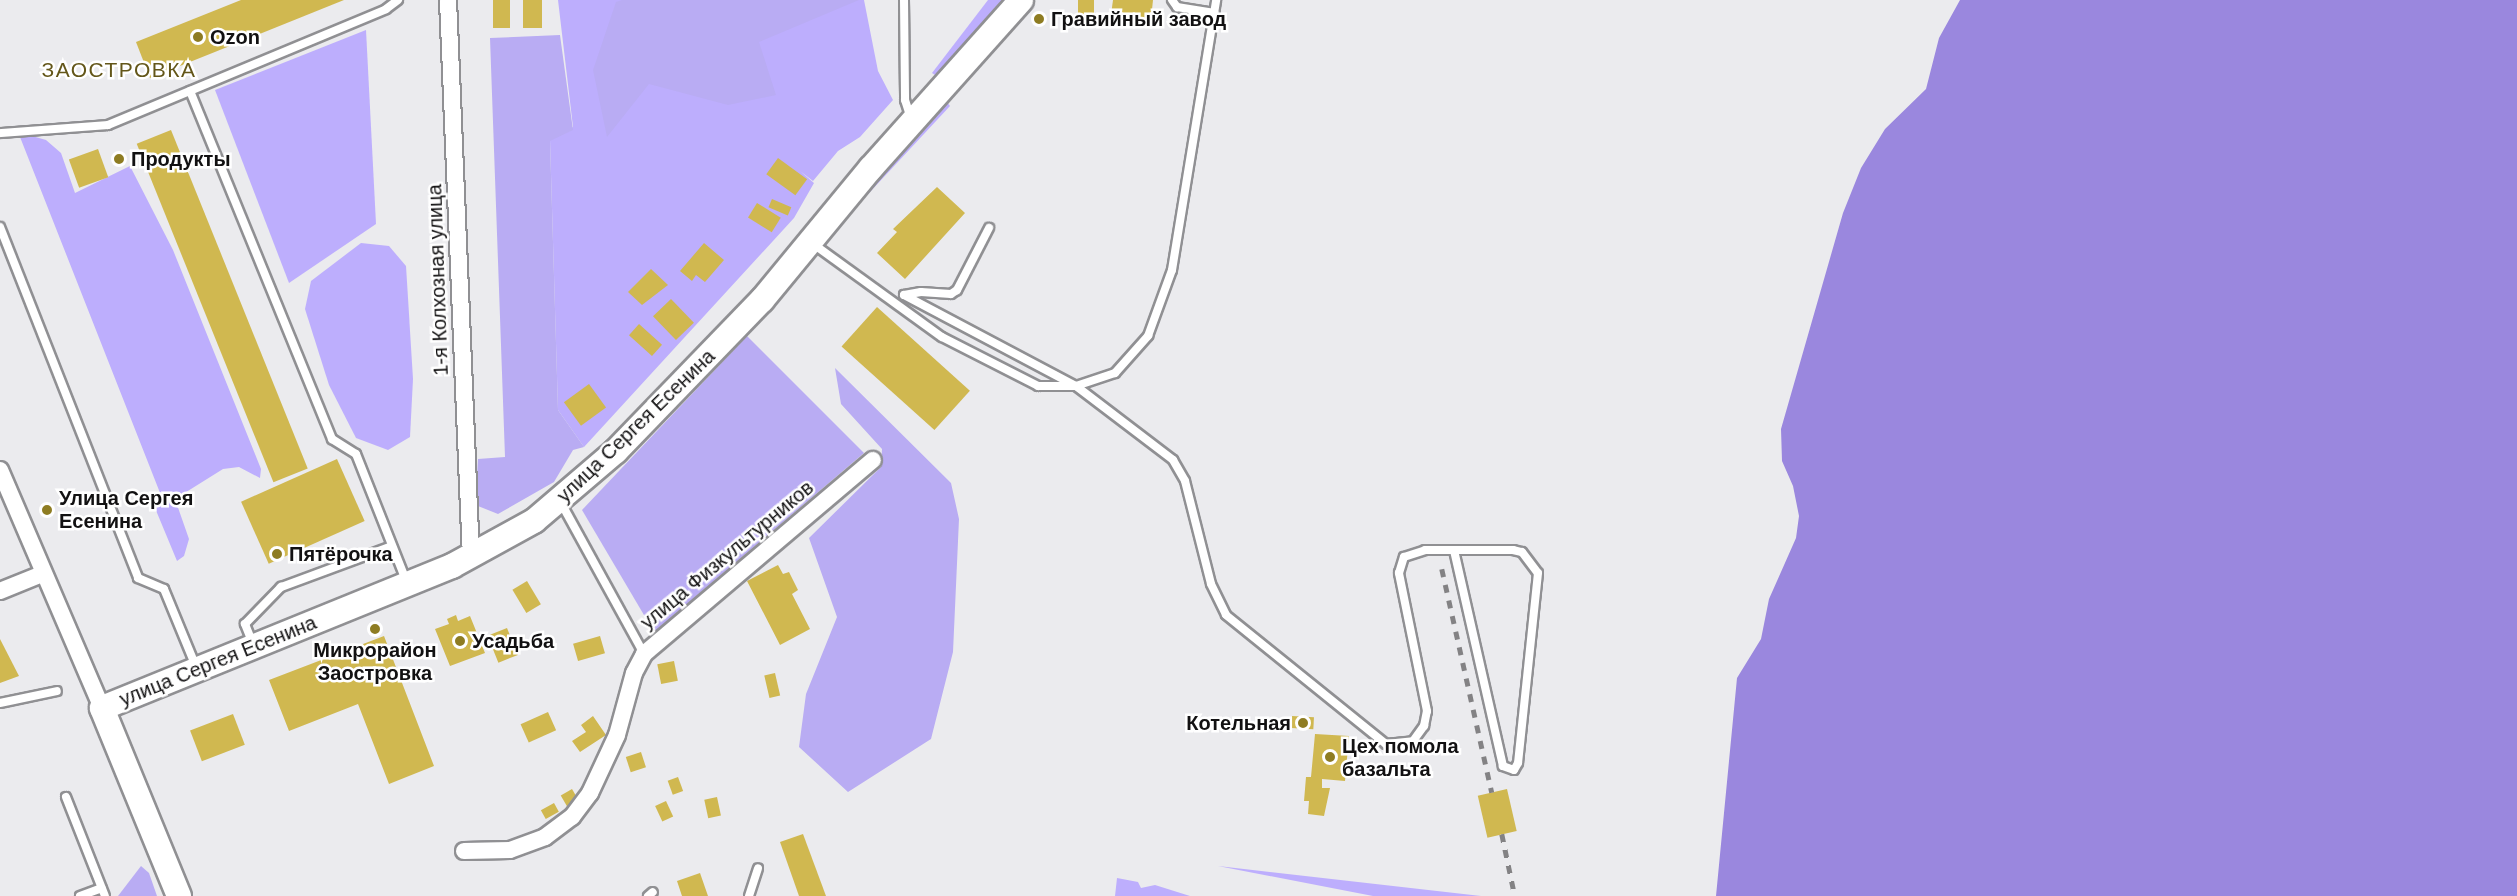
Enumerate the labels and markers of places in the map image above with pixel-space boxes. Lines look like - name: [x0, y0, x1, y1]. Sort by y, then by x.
- place label: Гравийный завод: [1051, 7, 1226, 31]
- marker: Гравийный завод: [1032, 12, 1046, 26]
- place label: Ozon: [210, 25, 260, 49]
- marker: Ozon: [191, 30, 205, 44]
- place label: Продукты: [131, 147, 230, 171]
- marker: Продукты: [112, 152, 126, 166]
- place label: Улица Сергея Есенина: [59, 486, 193, 533]
- marker: Улица Сергея Есенина: [40, 503, 54, 517]
- place label: Пятёрочка: [289, 542, 393, 566]
- marker: Пятёрочка: [270, 547, 284, 561]
- marker: Микрорайон Заостровка: [368, 622, 382, 636]
- place label: Усадьба: [472, 629, 554, 653]
- marker: Усадьба: [453, 634, 467, 648]
- place label: Микрорайон Заостровка: [313, 638, 437, 685]
- place label: Котельная: [1186, 711, 1291, 735]
- marker: Котельная: [1296, 716, 1310, 730]
- place label: Цех помола базальта: [1342, 734, 1459, 781]
- marker: Цех помола базальта: [1323, 750, 1337, 764]

